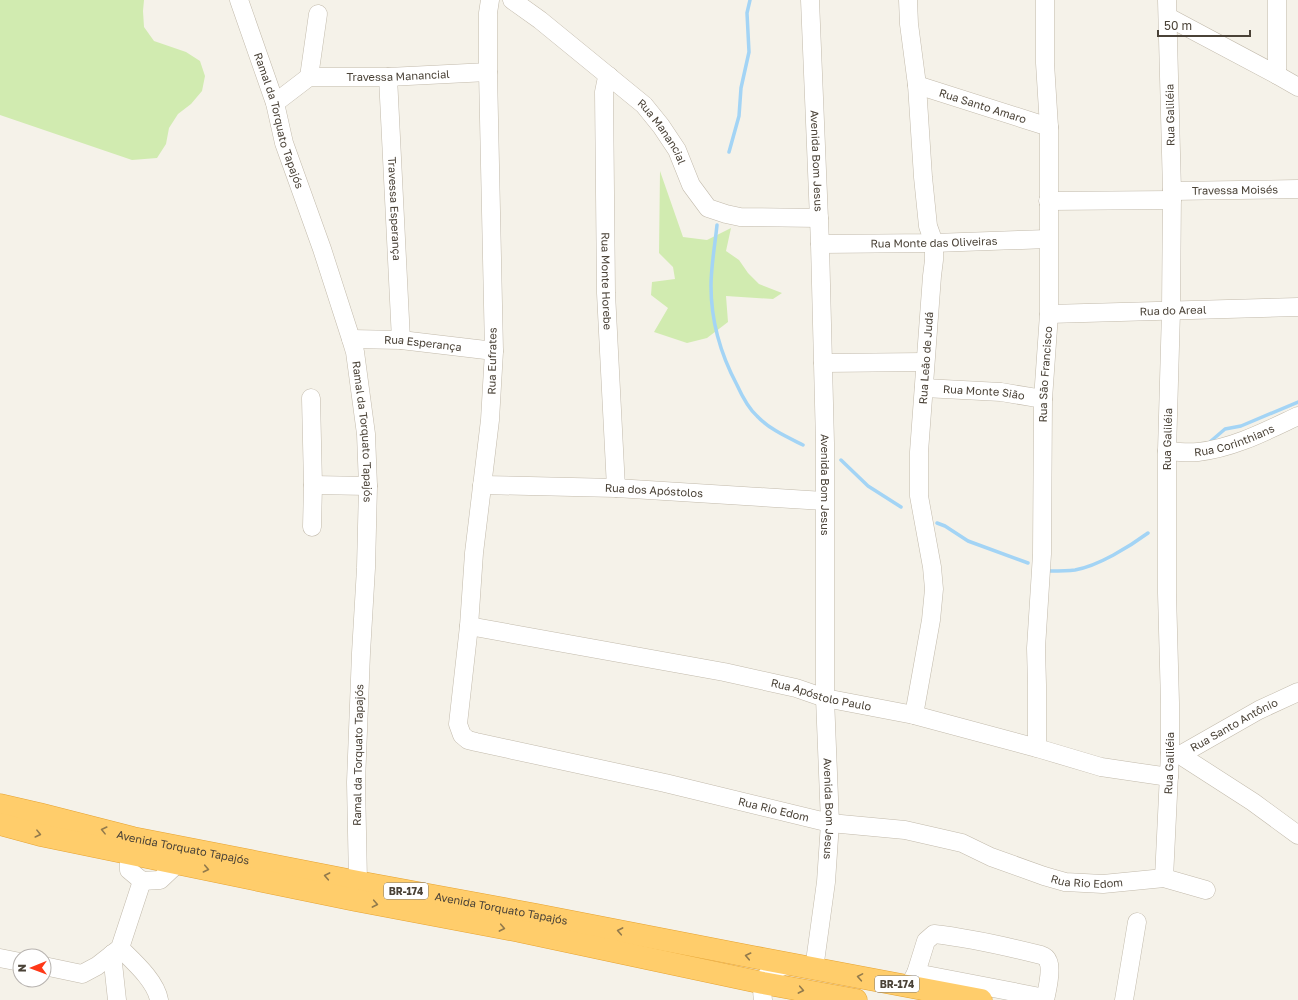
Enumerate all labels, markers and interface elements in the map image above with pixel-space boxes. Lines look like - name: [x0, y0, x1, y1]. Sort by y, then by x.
- scale bar: [1158, 12, 1250, 38]
- text: 50 m: [1164, 18, 1192, 33]
- street label: Ramal da Torquato Tapajós: [252, 51, 307, 190]
- street label: Travessa Manancial: [347, 67, 450, 83]
- street label: Rua Galiléia: [1162, 84, 1177, 146]
- street label: Rua Santo Amaro: [938, 85, 1028, 126]
- street label: Rua Manancial: [635, 96, 689, 167]
- street label: Avenida Bom Jesus: [809, 110, 826, 212]
- street label: Travessa Esperança: [386, 156, 404, 261]
- street label: Travessa Moisés: [1192, 182, 1278, 197]
- street label: Rua Monte Horebe: [599, 232, 615, 330]
- street label: Rua Monte das Oliveiras: [870, 234, 998, 250]
- street label: Rua do Areal: [1139, 303, 1207, 317]
- street label: Rua Leão de Judá: [916, 311, 935, 405]
- street label: Rua São Francisco: [1036, 325, 1054, 423]
- street label: Rua Eufrates: [484, 327, 499, 395]
- street label: Rua Esperança: [384, 333, 462, 353]
- street label: Ramal da Torquato Tapajós: [350, 360, 375, 503]
- street label: Rua Monte Sião: [943, 382, 1026, 402]
- street label: Rua Galiléia: [1160, 408, 1174, 470]
- street label: Rua Corinthians: [1193, 421, 1276, 458]
- street label: Avenida Bom Jesus: [819, 434, 832, 536]
- street label: Rua dos Apóstolos: [605, 481, 704, 499]
- street label: Rua Apóstolo Paulo: [770, 676, 873, 713]
- street label: Ramal da Torquato Tapajós: [350, 684, 365, 826]
- street label: Rua Santo Antônio: [1188, 695, 1280, 754]
- street label: Rua Galiléia: [1161, 732, 1176, 795]
- street label: Avenida Bom Jesus: [821, 757, 837, 860]
- street label: Rua Rio Edom: [737, 794, 810, 824]
- one-way arrow: [101, 827, 107, 835]
- street label: Avenida Torquato Tapajós: [116, 827, 251, 867]
- one-way arrow: [34, 829, 41, 838]
- one-way arrow: [203, 865, 209, 873]
- street label: Rua Rio Edom: [1050, 871, 1123, 890]
- one-way arrow: [324, 872, 330, 881]
- road number: BR-174: [384, 883, 428, 899]
- street label: Avenida Torquato Tapajós: [434, 889, 569, 927]
- one-way arrow: [371, 899, 378, 907]
- one-way arrow: [499, 923, 505, 932]
- one-way arrow: [617, 927, 623, 936]
- north arrow: [12, 948, 52, 988]
- one-way arrow: [745, 953, 751, 961]
- text: N: [15, 964, 28, 972]
- one-way arrow: [857, 973, 863, 982]
- road number: BR-174: [875, 976, 919, 992]
- one-way arrow: [798, 985, 804, 994]

